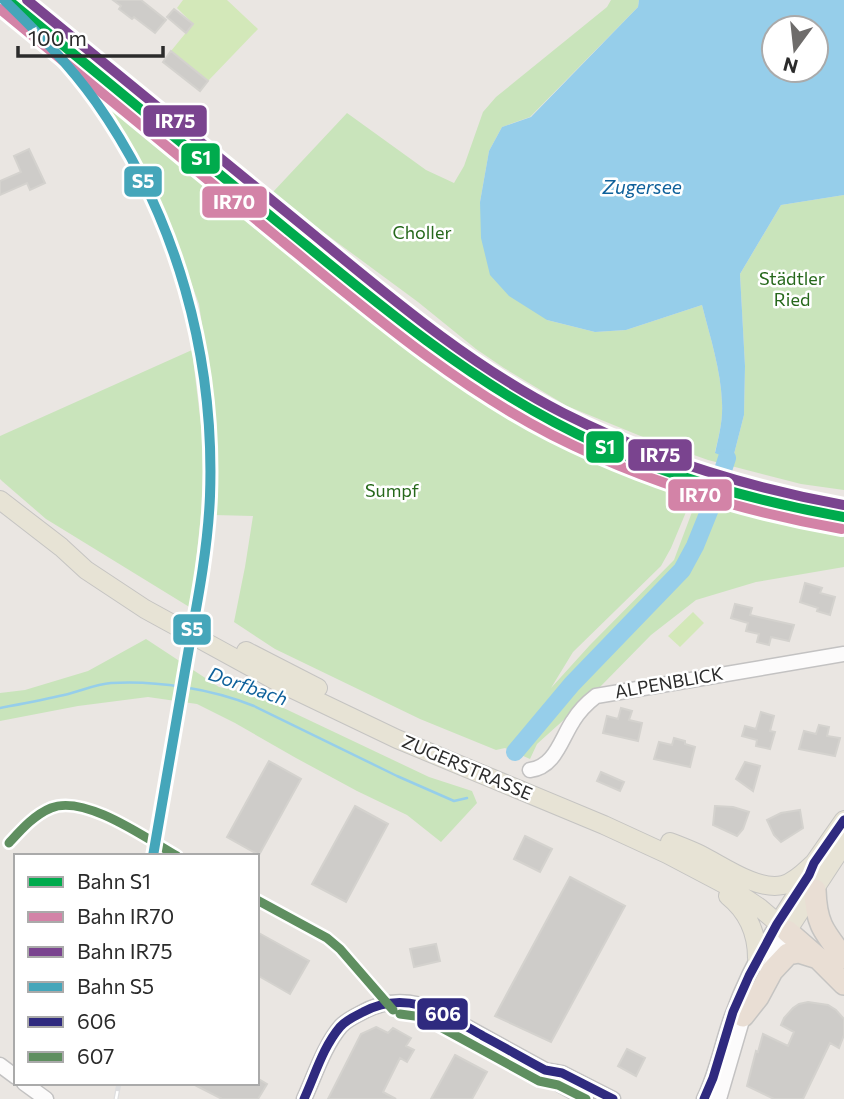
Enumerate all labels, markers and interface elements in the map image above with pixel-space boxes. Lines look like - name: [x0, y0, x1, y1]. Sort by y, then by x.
- scale bar: [18, 14, 163, 58]
- north arrow: [760, 14, 830, 84]
- text: 100 m: [28, 25, 87, 50]
- text: N: [781, 53, 800, 79]
- line badge: IR75: [142, 104, 208, 138]
- text: IR75: [155, 109, 195, 132]
- line badge: S1: [180, 142, 221, 175]
- text: S1: [191, 146, 211, 169]
- line badge: S5: [123, 165, 163, 198]
- text: S5: [132, 169, 154, 192]
- water label: Zugersee: [601, 175, 682, 198]
- line badge: IR70: [201, 185, 268, 219]
- text: IR70: [213, 190, 255, 213]
- park label: Choller: [392, 221, 452, 243]
- park label: Städtler Ried: [759, 267, 825, 310]
- line badge: S1: [585, 430, 625, 464]
- text: S1: [595, 435, 615, 458]
- line badge: IR75: [627, 438, 693, 472]
- text: IR75: [640, 443, 680, 466]
- line badge: IR70: [667, 478, 733, 512]
- park label: Sumpf: [365, 479, 420, 501]
- text: IR70: [679, 483, 721, 506]
- line badge: S5: [172, 613, 212, 646]
- text: S5: [181, 617, 203, 640]
- water label: Dorfbach: [206, 661, 291, 710]
- street label: ALPENBLICK: [613, 662, 725, 702]
- street label: ZUGERSTRASSE: [399, 730, 536, 804]
- legend: [14, 854, 259, 1085]
- text: Bahn S1: [77, 868, 151, 893]
- text: Bahn IR70: [77, 903, 174, 928]
- text: Bahn IR75: [77, 938, 173, 963]
- text: Bahn S5: [77, 973, 154, 998]
- line badge: 606: [416, 997, 469, 1031]
- text: 606: [425, 1002, 461, 1025]
- text: 606: [77, 1008, 116, 1033]
- text: 607: [77, 1043, 114, 1068]

